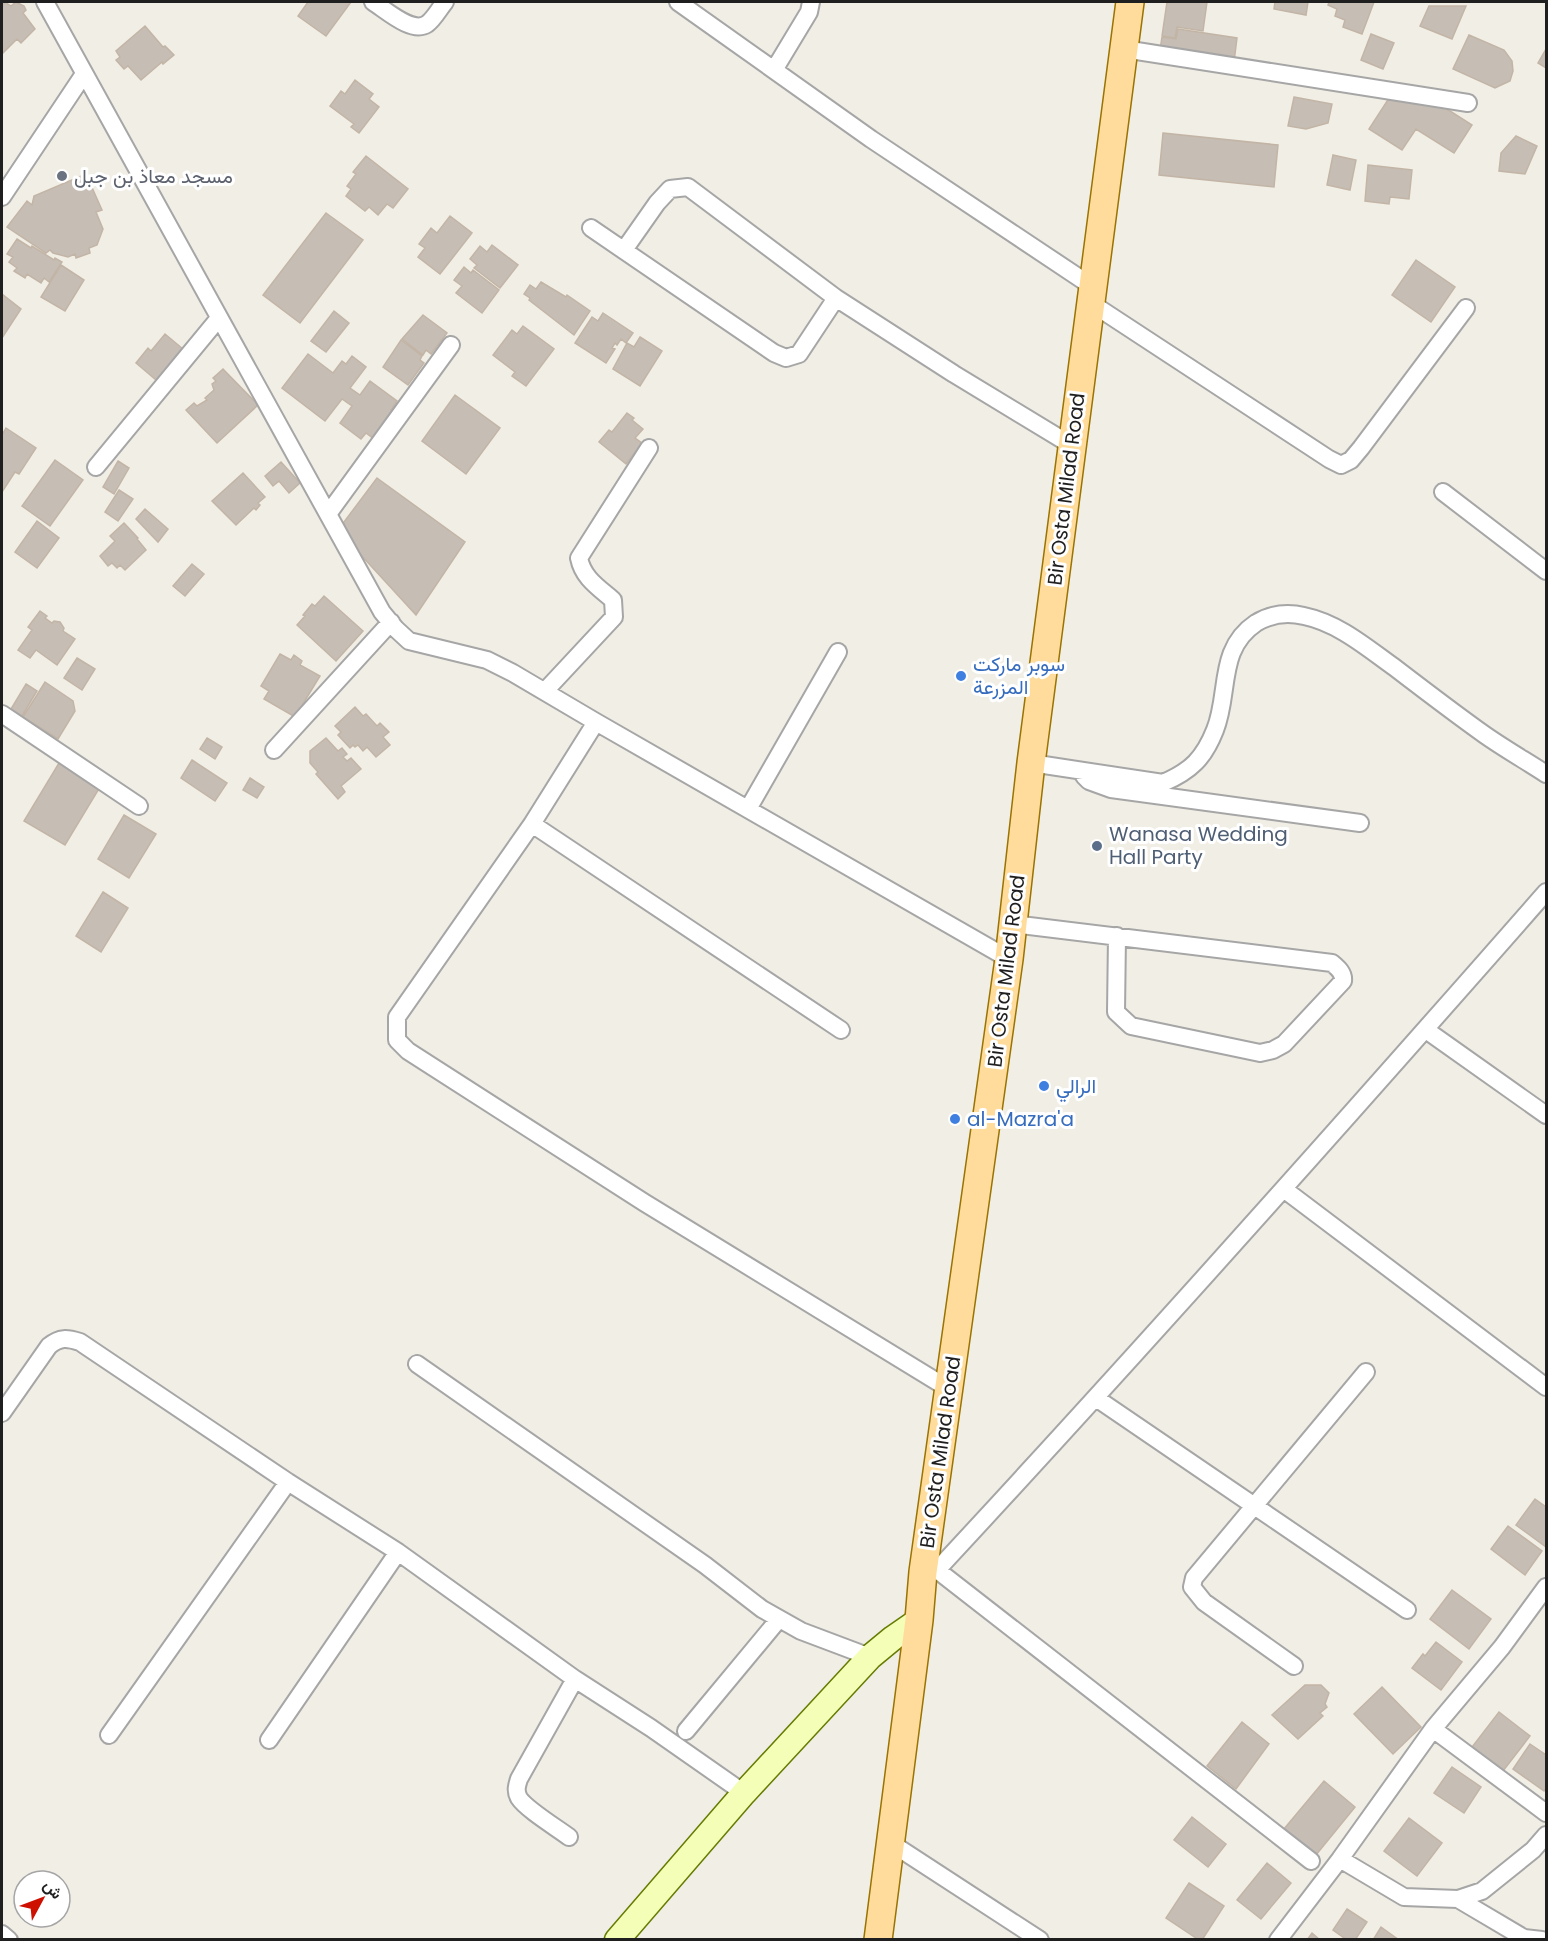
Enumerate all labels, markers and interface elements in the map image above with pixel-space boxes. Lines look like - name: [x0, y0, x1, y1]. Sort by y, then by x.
- place label: مسجد معاذ بن جبل: [74, 162, 233, 190]
- marker: مسجد معاذ بن جبل: [55, 169, 69, 183]
- street label: Bir Osta Milad Road: [1040, 391, 1092, 587]
- place label: سوبر ماركت المزرعة: [973, 650, 1065, 701]
- marker: سوبر ماركت المزرعة: [954, 669, 968, 683]
- place label: Wanasa Wedding Hall Party: [1109, 820, 1288, 871]
- marker: Wanasa Wedding Hall Party: [1090, 839, 1104, 853]
- street label: Bir Osta Milad Road: [980, 873, 1032, 1069]
- place label: الرالي: [1056, 1072, 1096, 1103]
- marker: الرالي: [1037, 1079, 1051, 1093]
- place label: al-Mazra'a: [967, 1105, 1074, 1133]
- marker: al-Mazra'a: [948, 1112, 962, 1126]
- street label: Bir Osta Milad Road: [913, 1354, 967, 1550]
- north arrow: [12, 1869, 72, 1929]
- text: ش: [38, 1875, 68, 1904]

